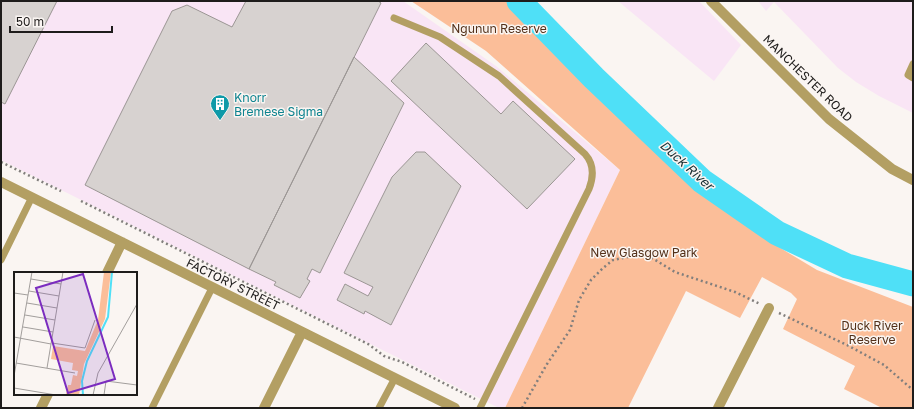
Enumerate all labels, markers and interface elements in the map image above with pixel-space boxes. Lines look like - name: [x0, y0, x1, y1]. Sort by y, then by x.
- scale bar: [10, 8, 112, 34]
- text: 50 m: [16, 14, 44, 29]
- park label: Ngunun Reserve: [451, 21, 547, 36]
- street label: MANCHESTER ROAD: [760, 31, 856, 125]
- place label: Knorr Bremese Sigma: [234, 90, 323, 119]
- building icon: Knorr Bremese Sigma: [209, 93, 231, 121]
- water label: Duck River: [657, 137, 719, 195]
- park label: New Glasgow Park: [590, 245, 698, 260]
- street label: FACTORY STREET: [184, 255, 283, 313]
- inset map: [14, 272, 137, 395]
- park label: Duck River Reserve: [841, 318, 903, 347]

